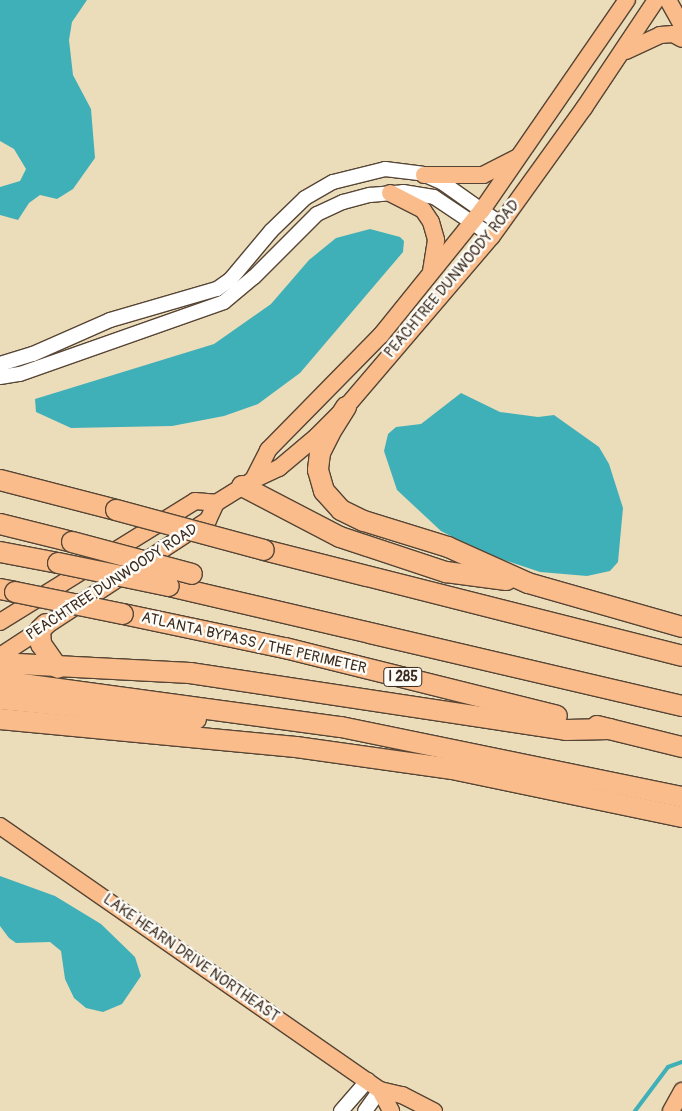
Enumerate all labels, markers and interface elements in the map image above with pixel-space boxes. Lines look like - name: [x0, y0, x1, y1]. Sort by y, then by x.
- street label: PEACHTREE DUNWOODY ROAD: [381, 196, 523, 362]
- street label: PEACHTREE DUNWOODY ROAD: [23, 520, 201, 644]
- street label: ATLANTA BYPASS / THE PERIMETER: [140, 608, 368, 678]
- road number: I 285: [383, 666, 423, 689]
- street label: LAKE HEARN DRIVE NORTHEAST: [100, 890, 282, 1026]

